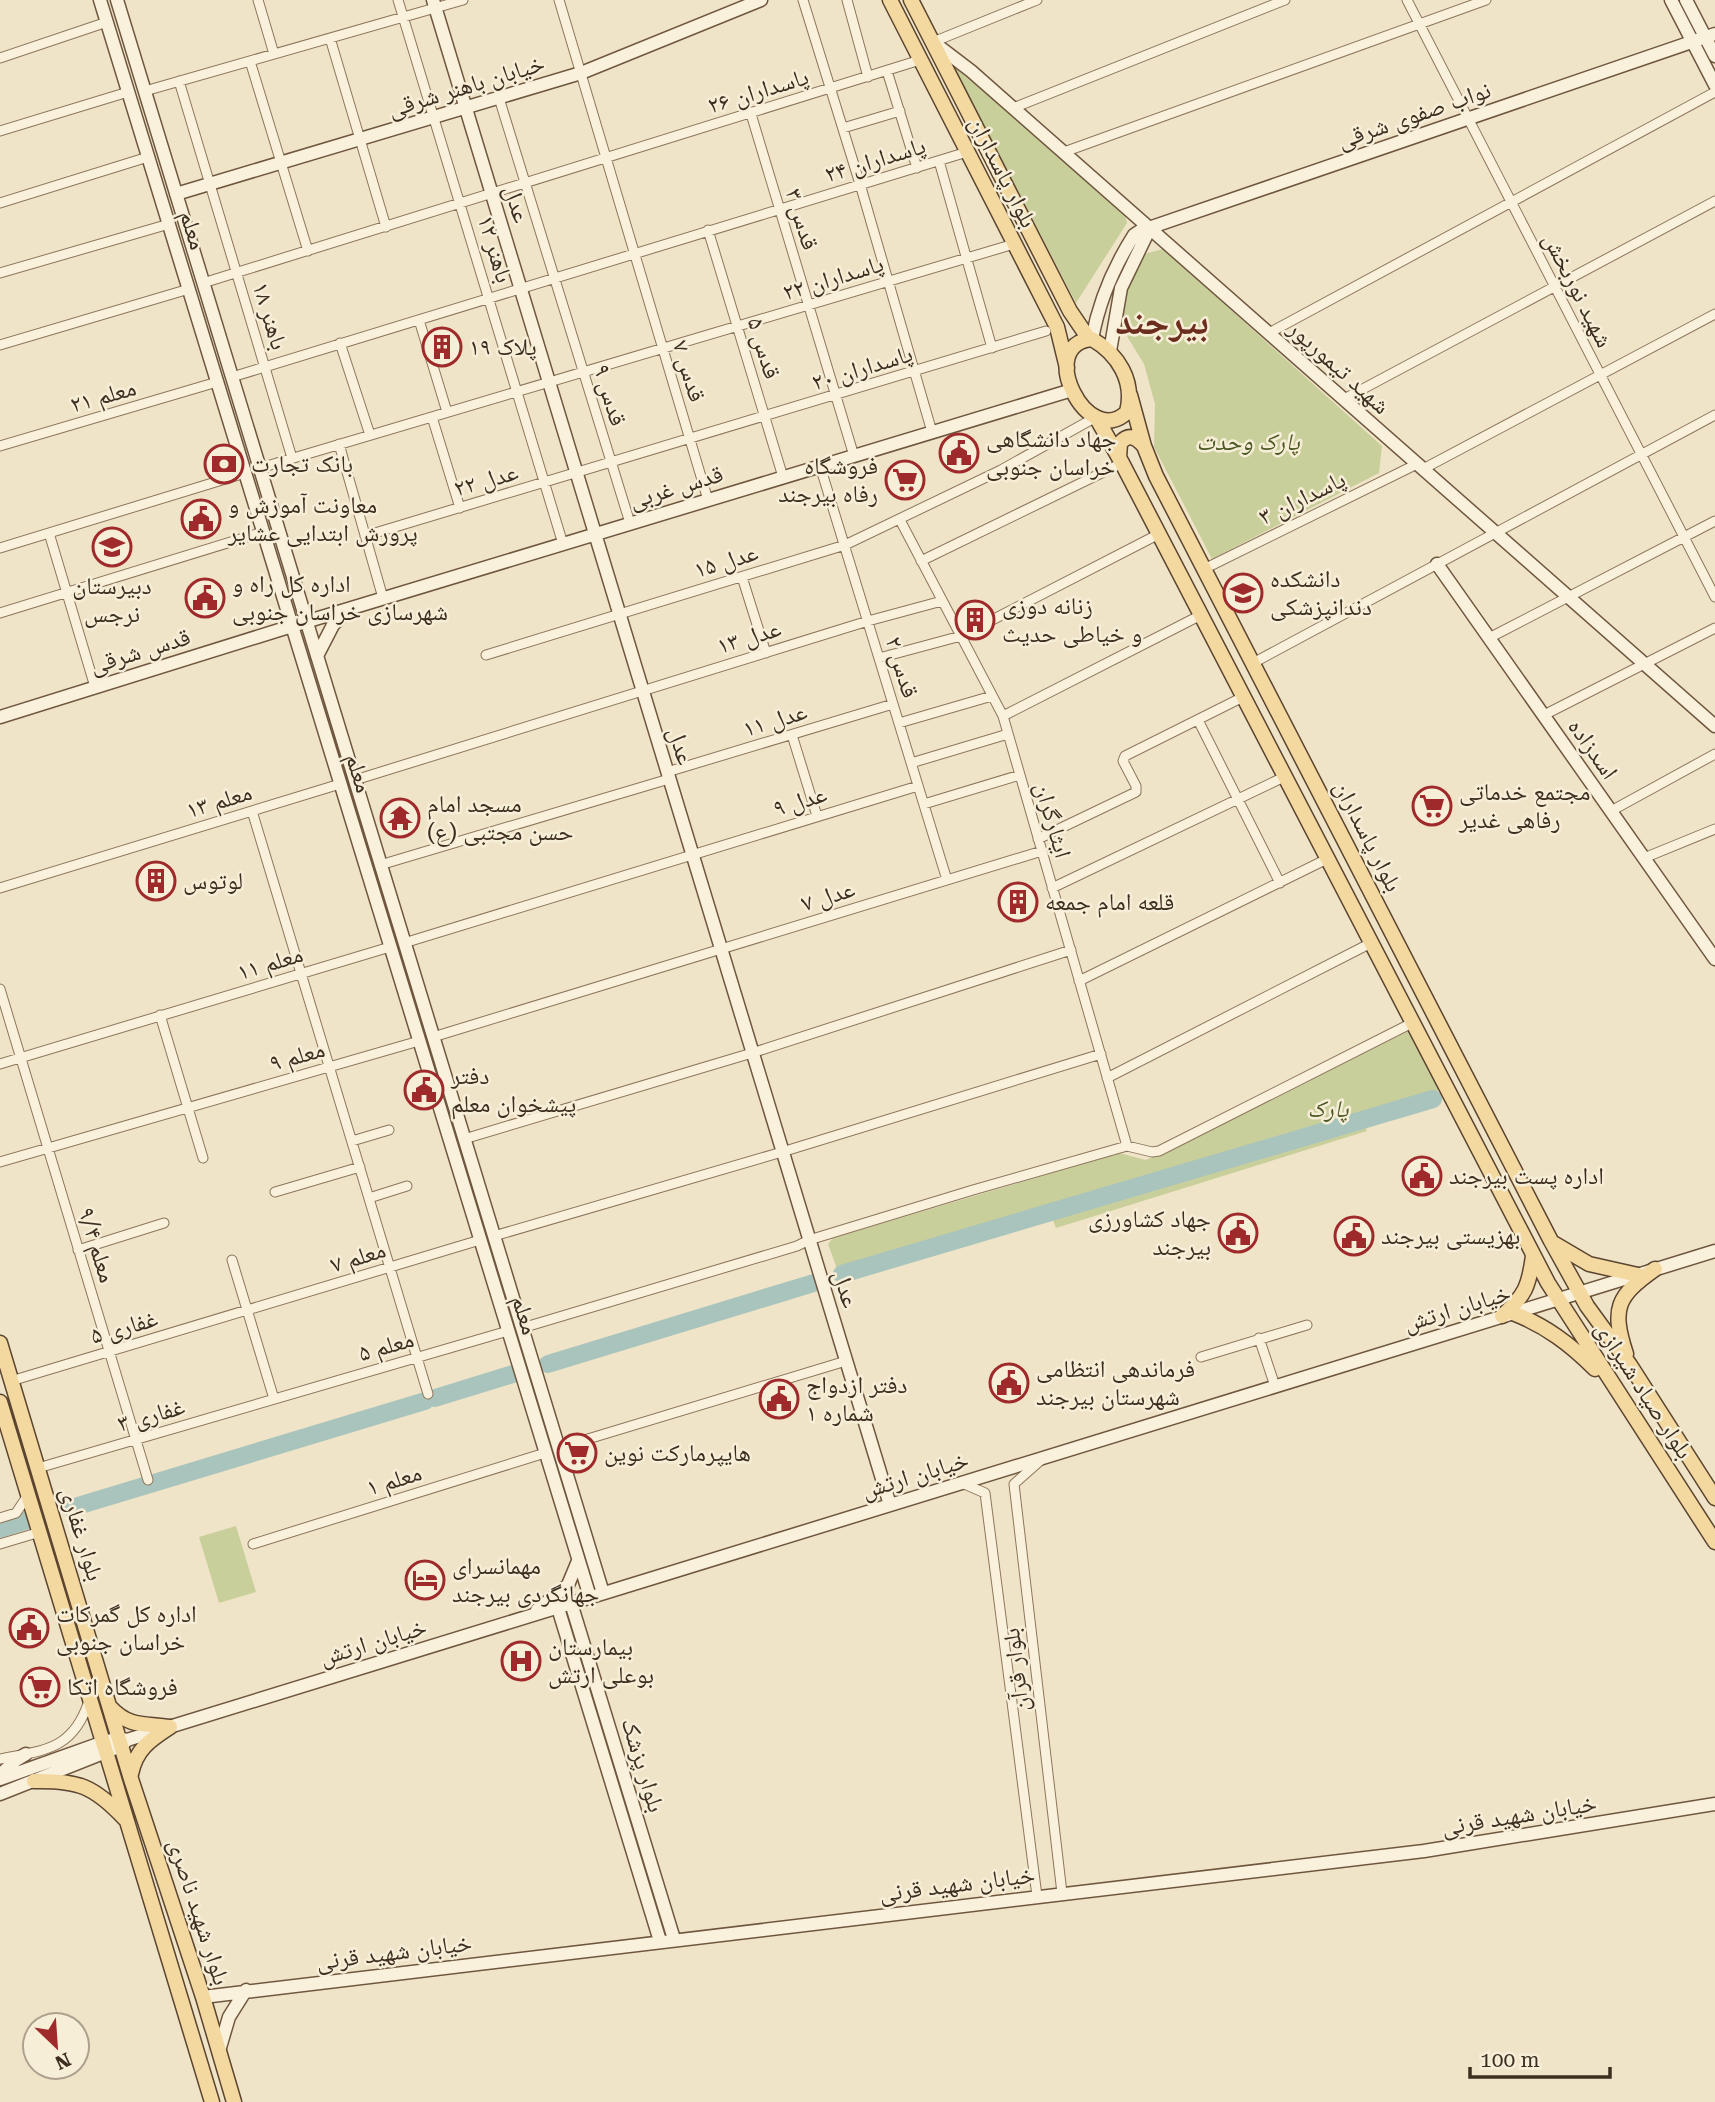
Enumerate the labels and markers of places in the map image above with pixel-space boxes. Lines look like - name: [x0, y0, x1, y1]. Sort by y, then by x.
- building icon: پلاک ۱۹: [421, 326, 463, 368]
- place label: پلاک ۱۹: [469, 333, 537, 361]
- place label: جهاد دانشگاهی خراسان جنوبی: [986, 425, 1116, 481]
- public building icon: جهاد دانشگاهی خراسان جنوبی: [938, 432, 980, 474]
- bank icon: بانک تجارت: [203, 443, 245, 485]
- place label: بانک تجارت: [251, 450, 353, 478]
- place label: فروشگاه رفاه بیرجند: [778, 452, 878, 508]
- supermarket icon: فروشگاه رفاه بیرجند: [884, 459, 926, 501]
- place label: معاونت آموزش و پرورش ابتدایی عشایر: [227, 491, 418, 547]
- public building icon: معاونت آموزش و پرورش ابتدایی عشایر: [180, 498, 222, 540]
- school or university icon: دبیرستان نرجس: [91, 526, 133, 568]
- place label: دانشکده دندانپزشکی: [1270, 565, 1372, 621]
- place label: اداره کل راه و شهرسازی خراسان جنوبی: [232, 570, 448, 626]
- place label: دبیرستان نرجس: [72, 572, 152, 628]
- school or university icon: دانشکده دندانپزشکی: [1222, 572, 1264, 614]
- public building icon: اداره کل راه و شهرسازی خراسان جنوبی: [184, 577, 226, 619]
- place label: زنانه دوزی و خیاطی حدیث: [1002, 592, 1142, 648]
- building icon: زنانه دوزی و خیاطی حدیث: [954, 599, 996, 641]
- place label: مجتمع خدماتی رفاهی غدیر: [1458, 778, 1590, 834]
- supermarket icon: مجتمع خدماتی رفاهی غدیر: [1411, 785, 1453, 827]
- place label: مسجد امام حسن مجتبی (ع): [427, 790, 574, 847]
- temple icon: مسجد امام حسن مجتبی (ع): [379, 797, 421, 839]
- building icon: لوتوس: [135, 860, 177, 902]
- place label: لوتوس: [183, 867, 243, 895]
- building icon: قلعه امام جمعه: [997, 881, 1039, 923]
- place label: قلعه امام جمعه: [1045, 888, 1174, 918]
- place label: دفتر پیشخوان معلم: [450, 1062, 576, 1120]
- public building icon: دفتر پیشخوان معلم: [403, 1069, 445, 1111]
- public building icon: اداره پست بیرجند: [1401, 1155, 1443, 1197]
- place label: اداره پست بیرجند: [1449, 1162, 1604, 1190]
- place label: جهاد کشاورزی بیرجند: [1088, 1205, 1211, 1261]
- public building icon: جهاد کشاورزی بیرجند: [1217, 1212, 1259, 1254]
- public building icon: بهزیستی بیرجند: [1333, 1215, 1375, 1257]
- place label: بهزیستی بیرجند: [1381, 1222, 1520, 1250]
- place label: فرماندهی انتظامی شهرستان بیرجند: [1036, 1355, 1195, 1411]
- public building icon: فرماندهی انتظامی شهرستان بیرجند: [988, 1362, 1030, 1404]
- place label: دفتر ازدواج شماره ۱: [806, 1371, 908, 1427]
- public building icon: دفتر ازدواج شماره ۱: [758, 1378, 800, 1420]
- supermarket icon: هایپرمارکت نوین: [556, 1432, 598, 1474]
- place label: هایپرمارکت نوین: [604, 1439, 751, 1467]
- place label: مهمانسرای جهانگردی بیرجند: [452, 1552, 599, 1608]
- hotel icon: مهمانسرای جهانگردی بیرجند: [404, 1559, 446, 1601]
- place label: اداره کل گمرکات خراسان جنوبی: [56, 1600, 197, 1656]
- public building icon: اداره کل گمرکات خراسان جنوبی: [8, 1607, 50, 1649]
- place label: بیمارستان بوعلی ارتش: [548, 1633, 654, 1689]
- hospital icon: بیمارستان بوعلی ارتش: [500, 1640, 542, 1682]
- supermarket icon: فروشگاه اتکا: [19, 1666, 61, 1708]
- place label: فروشگاه اتکا: [67, 1673, 178, 1701]

